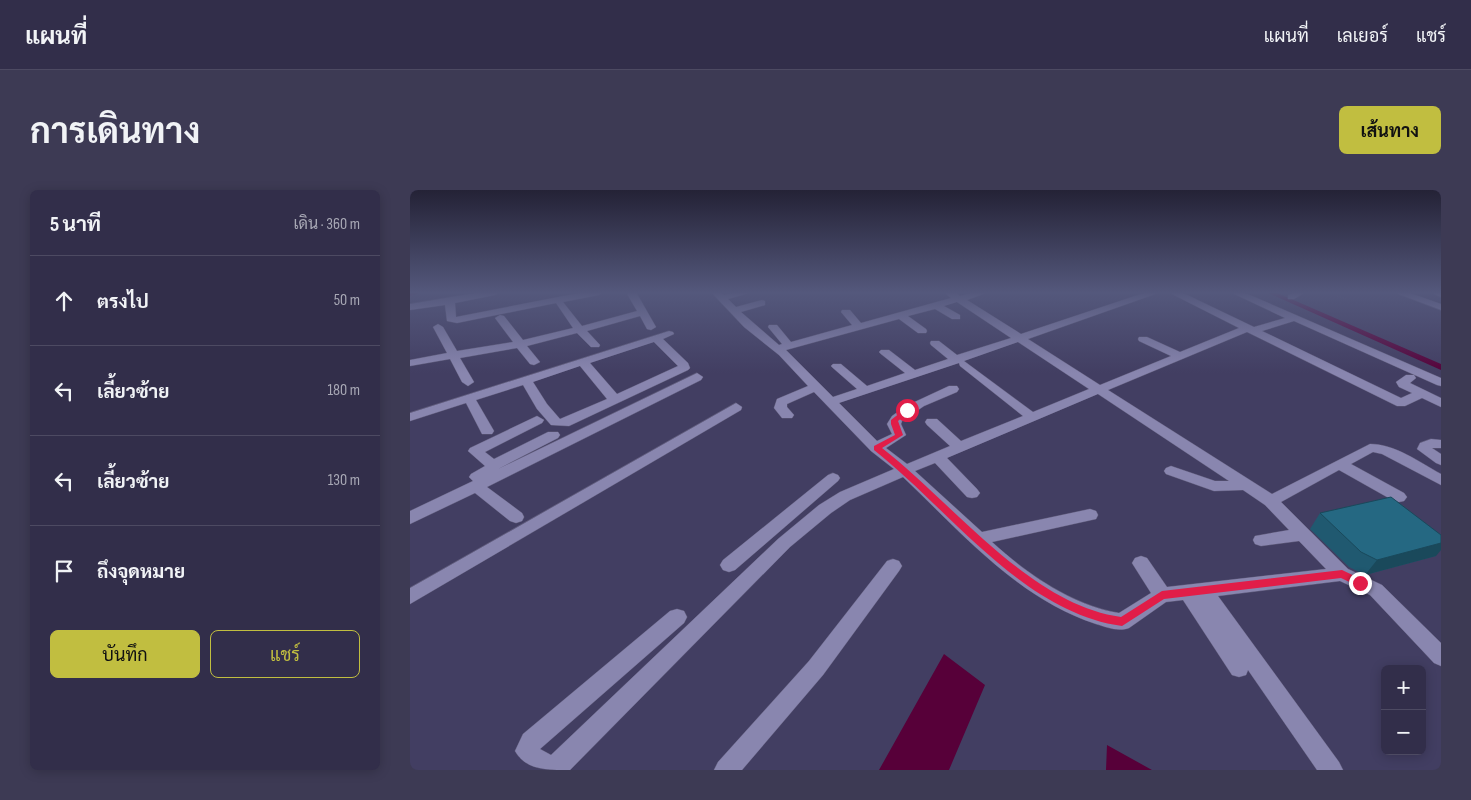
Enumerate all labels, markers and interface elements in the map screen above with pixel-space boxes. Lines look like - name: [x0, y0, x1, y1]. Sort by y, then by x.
- text: แผนที่: [25, 22, 87, 51]
- text: แผนที่: [1264, 26, 1309, 47]
- text: เลเยอร์: [1337, 26, 1388, 47]
- text: แชร์: [1416, 26, 1446, 47]
- button: เส้นทาง: [1339, 106, 1441, 154]
- text: การเดินทาง: [30, 111, 200, 154]
- text: 5 นาที: [50, 212, 101, 237]
- text: เดิน · 360 m: [293, 215, 360, 234]
- icon: ahead: [50, 287, 78, 315]
- text: ตรงไป: [97, 291, 149, 314]
- text: 50 m: [334, 291, 360, 310]
- icon: left: [50, 377, 78, 405]
- text: เลี้ยวซ้าย: [97, 381, 169, 404]
- text: 180 m: [327, 381, 360, 400]
- route start: [896, 399, 919, 422]
- icon: left: [50, 467, 78, 495]
- text: เลี้ยวซ้าย: [97, 471, 169, 494]
- text: 130 m: [328, 471, 360, 490]
- icon: arrive: [50, 557, 78, 585]
- text: ถึงจุดหมาย: [97, 561, 185, 584]
- route end: [1349, 572, 1372, 595]
- button: บันทึก: [50, 630, 200, 678]
- button: แชร์: [210, 630, 360, 678]
- map controls: [1381, 665, 1426, 755]
- button: +: [1381, 665, 1426, 710]
- button: −: [1381, 710, 1426, 755]

